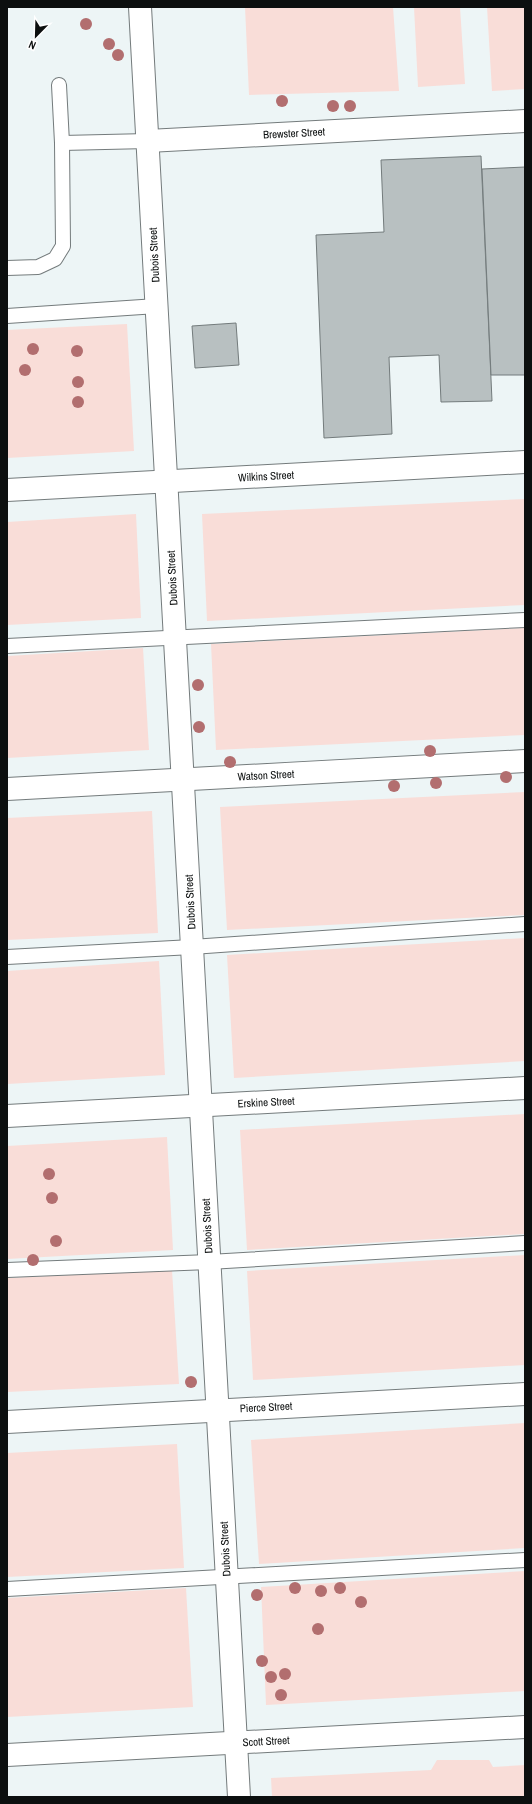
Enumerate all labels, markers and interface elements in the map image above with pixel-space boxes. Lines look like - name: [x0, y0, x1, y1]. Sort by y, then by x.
- north arrow: [16, 16, 56, 56]
- text: N: [26, 37, 38, 53]
- street label: Brewster Street: [263, 124, 326, 142]
- street label: Dubois Street: [146, 227, 162, 283]
- street label: Wilkins Street: [238, 468, 295, 484]
- street label: Dubois Street: [164, 550, 180, 606]
- street label: Watson Street: [237, 766, 295, 783]
- street label: Dubois Street: [182, 874, 198, 930]
- street label: Erskine Street: [237, 1093, 295, 1110]
- street label: Dubois Street: [199, 1198, 215, 1254]
- street label: Pierce Street: [239, 1399, 293, 1415]
- street label: Dubois Street: [217, 1521, 233, 1577]
- street label: Scott Street: [242, 1733, 290, 1749]

